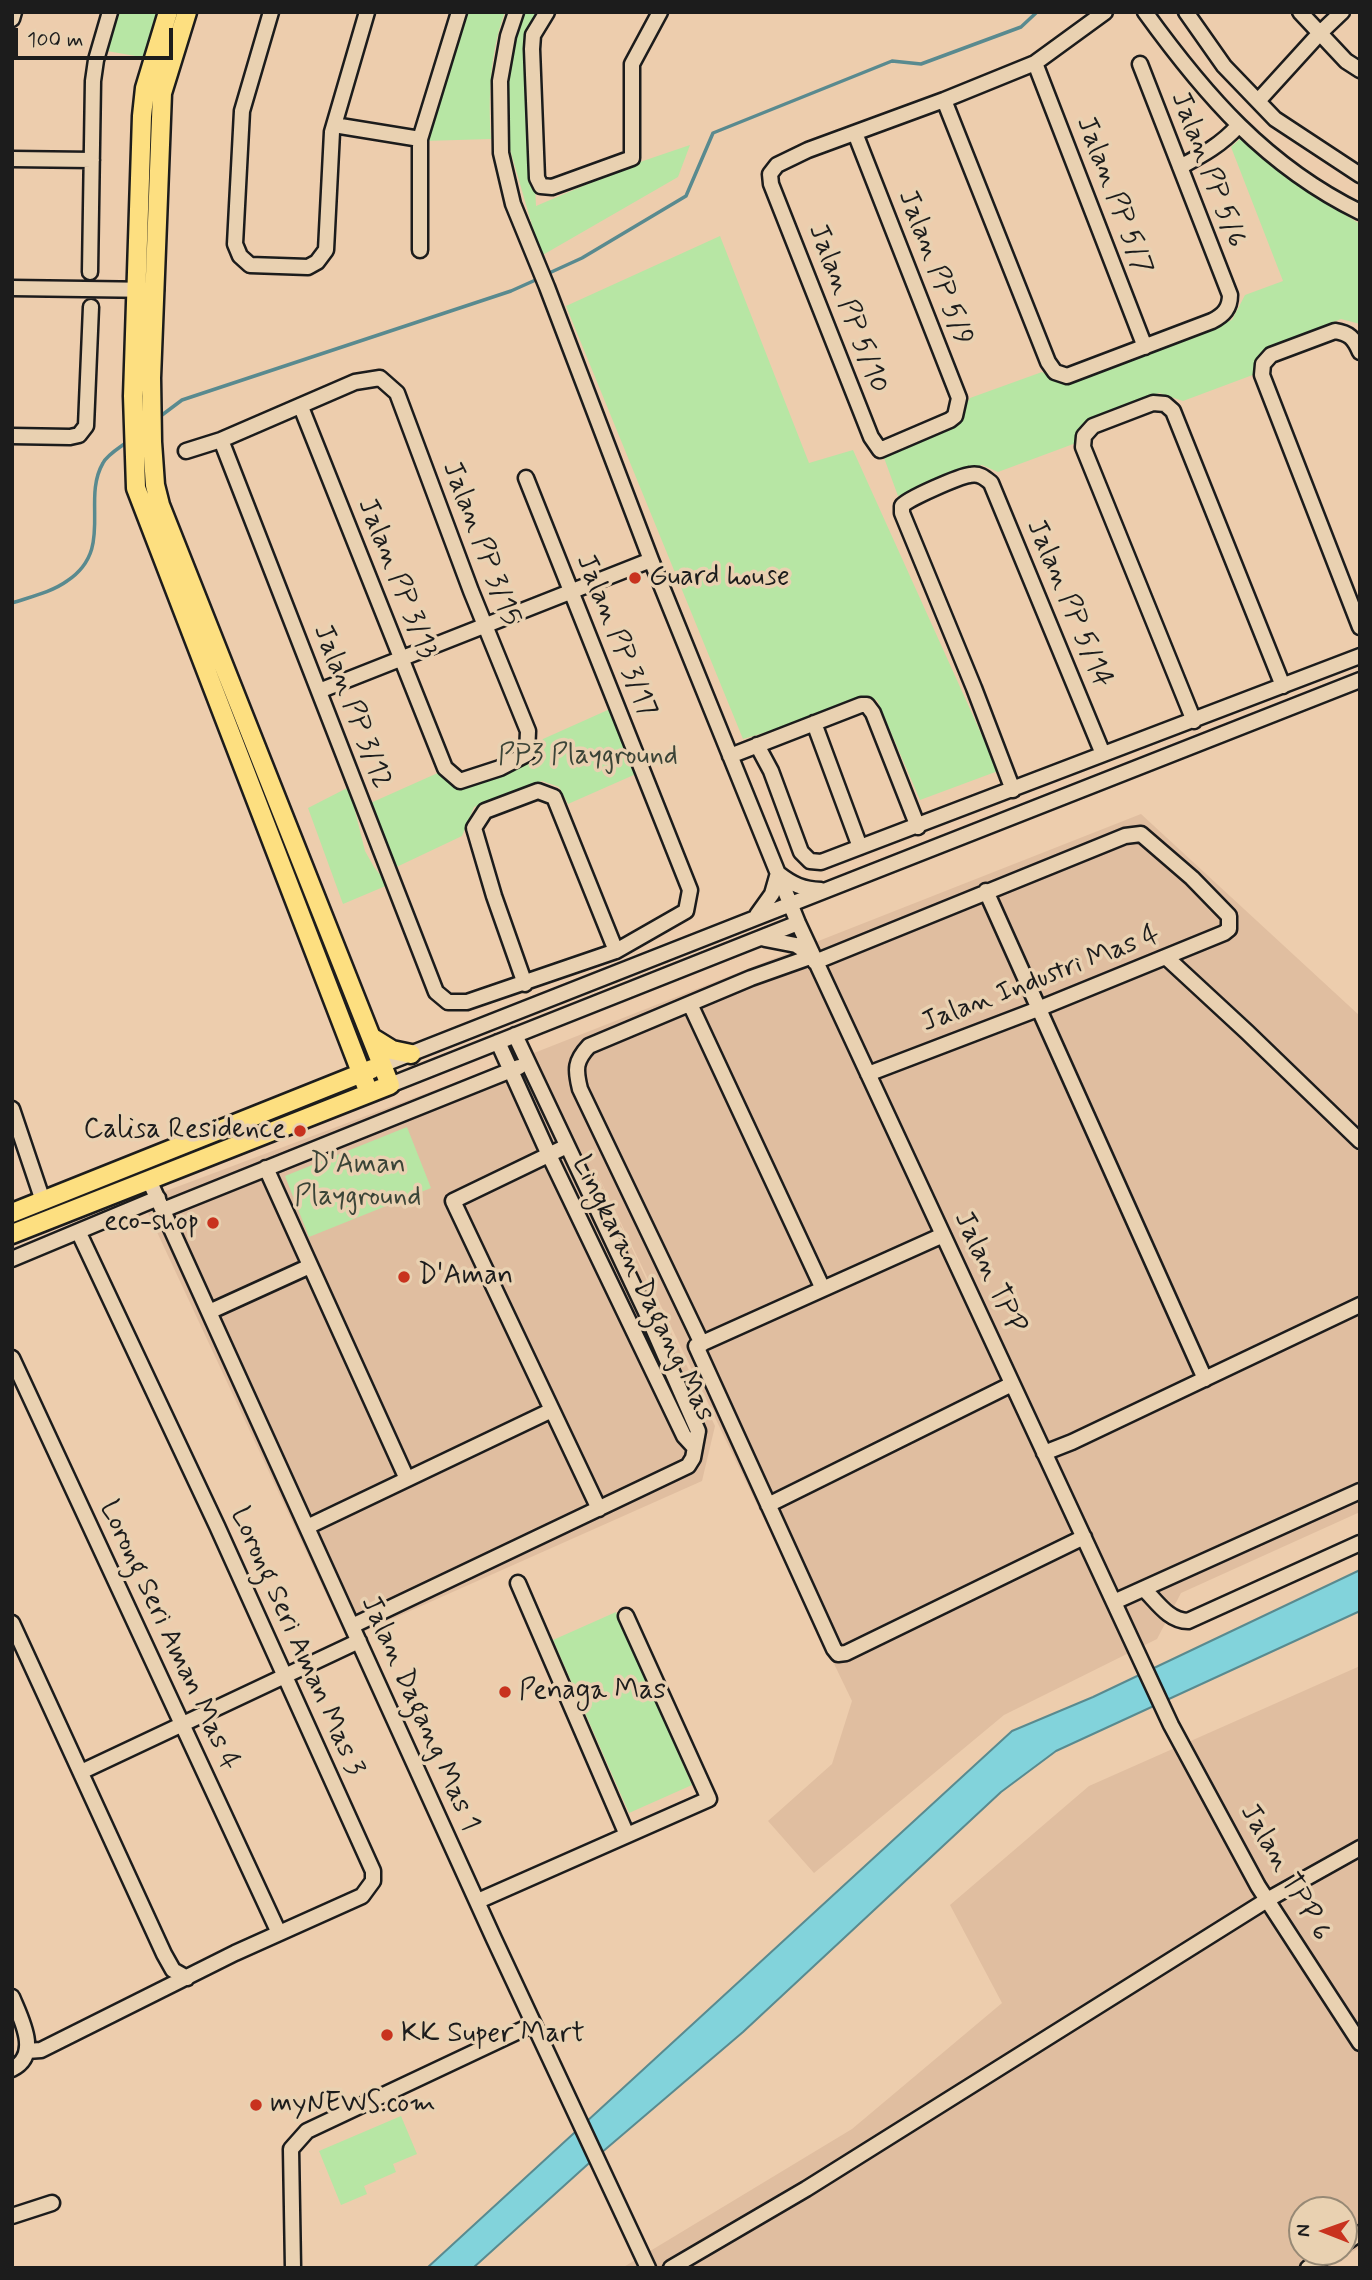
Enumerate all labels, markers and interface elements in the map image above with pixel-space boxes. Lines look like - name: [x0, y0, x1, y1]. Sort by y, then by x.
- scale bar: [18, 14, 177, 58]
- text: 100 m: [27, 26, 83, 54]
- street label: Jalan PP 5/6: [1162, 87, 1252, 253]
- street label: Jalan PP 5/7: [1067, 112, 1159, 280]
- street label: Jalan PP 5/9: [889, 186, 979, 350]
- street label: Jalan PP 5/10: [799, 220, 895, 398]
- street label: Jalan PP 3/15: [433, 457, 527, 631]
- street label: Jalan PP 3/13: [349, 494, 443, 664]
- street label: Jalan PP 5/14: [1017, 515, 1119, 693]
- street label: Jalan PP 3/17: [567, 550, 663, 722]
- place label: Guard house: [649, 561, 790, 595]
- marker: Guard house: [627, 570, 643, 586]
- street label: Jalan PP 3/12: [304, 620, 398, 794]
- park label: PP3 Playground: [498, 740, 678, 774]
- street label: Jalan Industri Mas 4: [917, 919, 1165, 1041]
- place label: Calisa Residence: [83, 1114, 286, 1148]
- marker: Calisa Residence: [292, 1123, 308, 1139]
- park label: D'Aman Playground: [295, 1149, 421, 1215]
- street label: Lingkaran Dagang Mas: [563, 1151, 721, 1427]
- place label: eco-shop: [104, 1206, 199, 1240]
- street label: Jalan TPP: [945, 1206, 1031, 1340]
- marker: eco-shop: [205, 1215, 221, 1231]
- place label: D'Aman: [418, 1260, 513, 1294]
- marker: D'Aman: [396, 1269, 412, 1285]
- street label: Lorong Seri Aman Mas 4: [91, 1496, 245, 1776]
- street label: Lorong Seri Aman Mas 3: [222, 1503, 370, 1781]
- street label: Jalan Dagang Mas 1: [352, 1591, 486, 1837]
- place label: Penaga Mas: [519, 1675, 666, 1709]
- marker: Penaga Mas: [497, 1684, 513, 1700]
- street label: Jalan TPP 6: [1231, 1798, 1337, 1948]
- place label: KK Super Mart: [401, 2018, 585, 2052]
- marker: KK Super Mart: [379, 2027, 395, 2043]
- place label: myNEWS.com: [270, 2088, 436, 2122]
- marker: myNEWS.com: [248, 2097, 264, 2113]
- north arrow: [1288, 2196, 1358, 2266]
- text: N: [1291, 2224, 1316, 2237]

